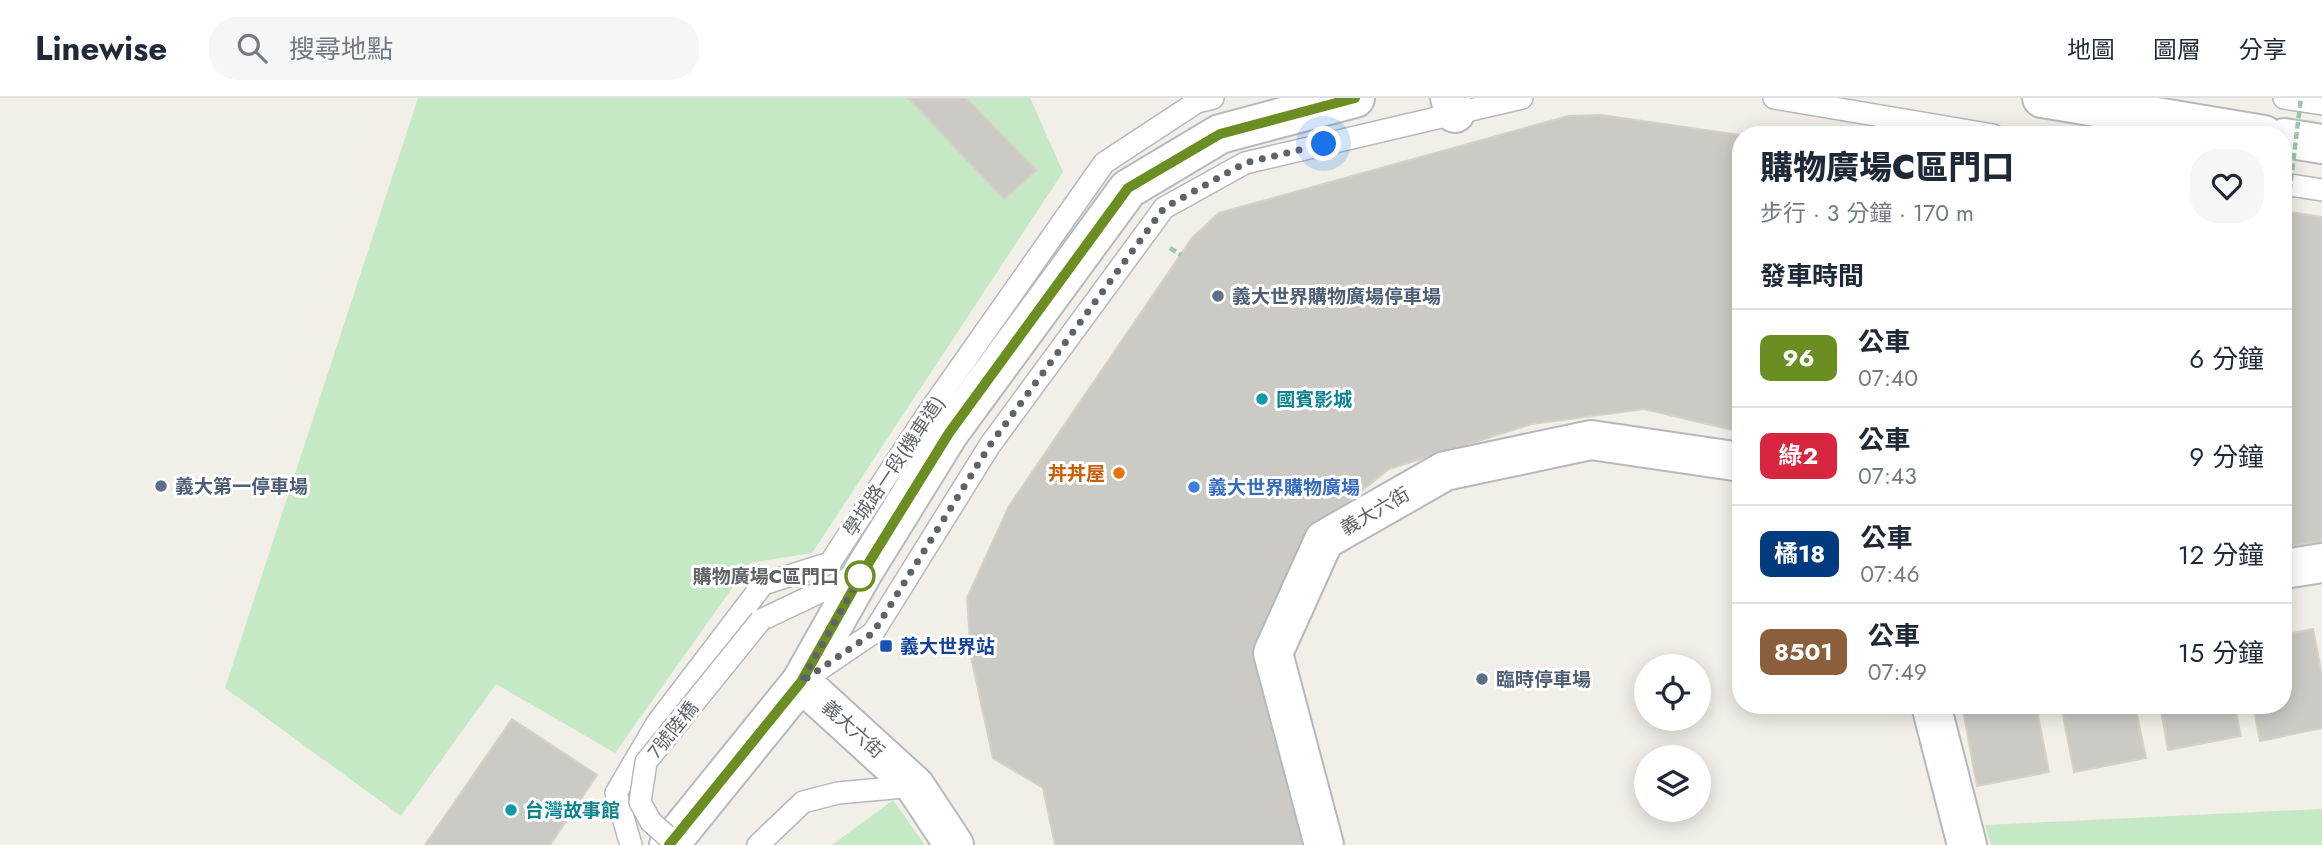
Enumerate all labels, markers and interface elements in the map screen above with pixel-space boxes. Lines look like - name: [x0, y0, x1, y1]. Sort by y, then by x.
- search box: [209, 17, 699, 80]
- text: Linewise: [35, 25, 167, 72]
- icon: search: [233, 29, 271, 67]
- text: 搜尋地點: [289, 30, 393, 68]
- text: 地圖: [2067, 32, 2115, 67]
- text: 圖層: [2153, 32, 2201, 67]
- text: 分享: [2239, 32, 2287, 67]
- your location: [1306, 126, 1341, 161]
- text: 購物廣場C區門口: [1760, 144, 2014, 191]
- button: heart: [2190, 149, 2264, 223]
- text: 步行 · 3 分鐘 · 170 m: [1760, 196, 1974, 230]
- text: 發車時間: [1760, 257, 1864, 295]
- place label: 義大世界購物廣場停車場: [1232, 283, 1441, 310]
- marker: 義大世界購物廣場停車場: [1210, 288, 1226, 304]
- text: 公車: [1858, 323, 1910, 361]
- text: 96: [1782, 340, 1815, 375]
- text: 6 分鐘: [2189, 340, 2264, 378]
- text: 07:40: [1858, 361, 1918, 395]
- place label: 國賓影城: [1276, 386, 1352, 413]
- street label: 學城路一段(機車道): [837, 391, 951, 541]
- marker: 國賓影城: [1254, 391, 1270, 407]
- text: 公車: [1858, 421, 1910, 459]
- text: 綠2: [1779, 438, 1818, 473]
- text: 9 分鐘: [2189, 438, 2264, 476]
- text: 07:43: [1858, 459, 1917, 493]
- place label: 丼丼屋: [1048, 460, 1105, 487]
- marker: 丼丼屋: [1111, 465, 1127, 481]
- place label: 義大第一停車場: [175, 473, 308, 500]
- place label: 義大世界購物廣場: [1208, 474, 1360, 501]
- marker: 義大第一停車場: [153, 478, 169, 494]
- marker: 義大世界購物廣場: [1186, 479, 1202, 495]
- street label: 義大六街: [1335, 480, 1415, 542]
- text: 公車: [1860, 519, 1912, 557]
- text: 橘18: [1774, 536, 1825, 571]
- text: 12 分鐘: [2178, 536, 2264, 574]
- text: 07:46: [1860, 557, 1920, 591]
- marker: 購物廣場C區門口: [845, 561, 875, 591]
- place label: 購物廣場C區門口: [693, 563, 839, 590]
- text: 公車: [1868, 617, 1920, 655]
- place label: 義大世界站: [900, 633, 995, 660]
- text: 8501: [1774, 634, 1833, 669]
- text: 15 分鐘: [2178, 634, 2264, 672]
- marker: 義大世界站: [878, 638, 894, 654]
- map controls: [1634, 654, 1711, 822]
- button: locate: [1634, 654, 1711, 731]
- text: 07:49: [1868, 655, 1927, 689]
- place label: 臨時停車場: [1496, 666, 1591, 693]
- marker: 臨時停車場: [1474, 671, 1490, 687]
- street label: 義大六街: [816, 694, 890, 764]
- street label: 7號陸橋: [641, 695, 705, 765]
- button: layers: [1634, 745, 1711, 822]
- place label: 台灣故事館: [525, 797, 620, 824]
- marker: 台灣故事館: [503, 802, 519, 818]

